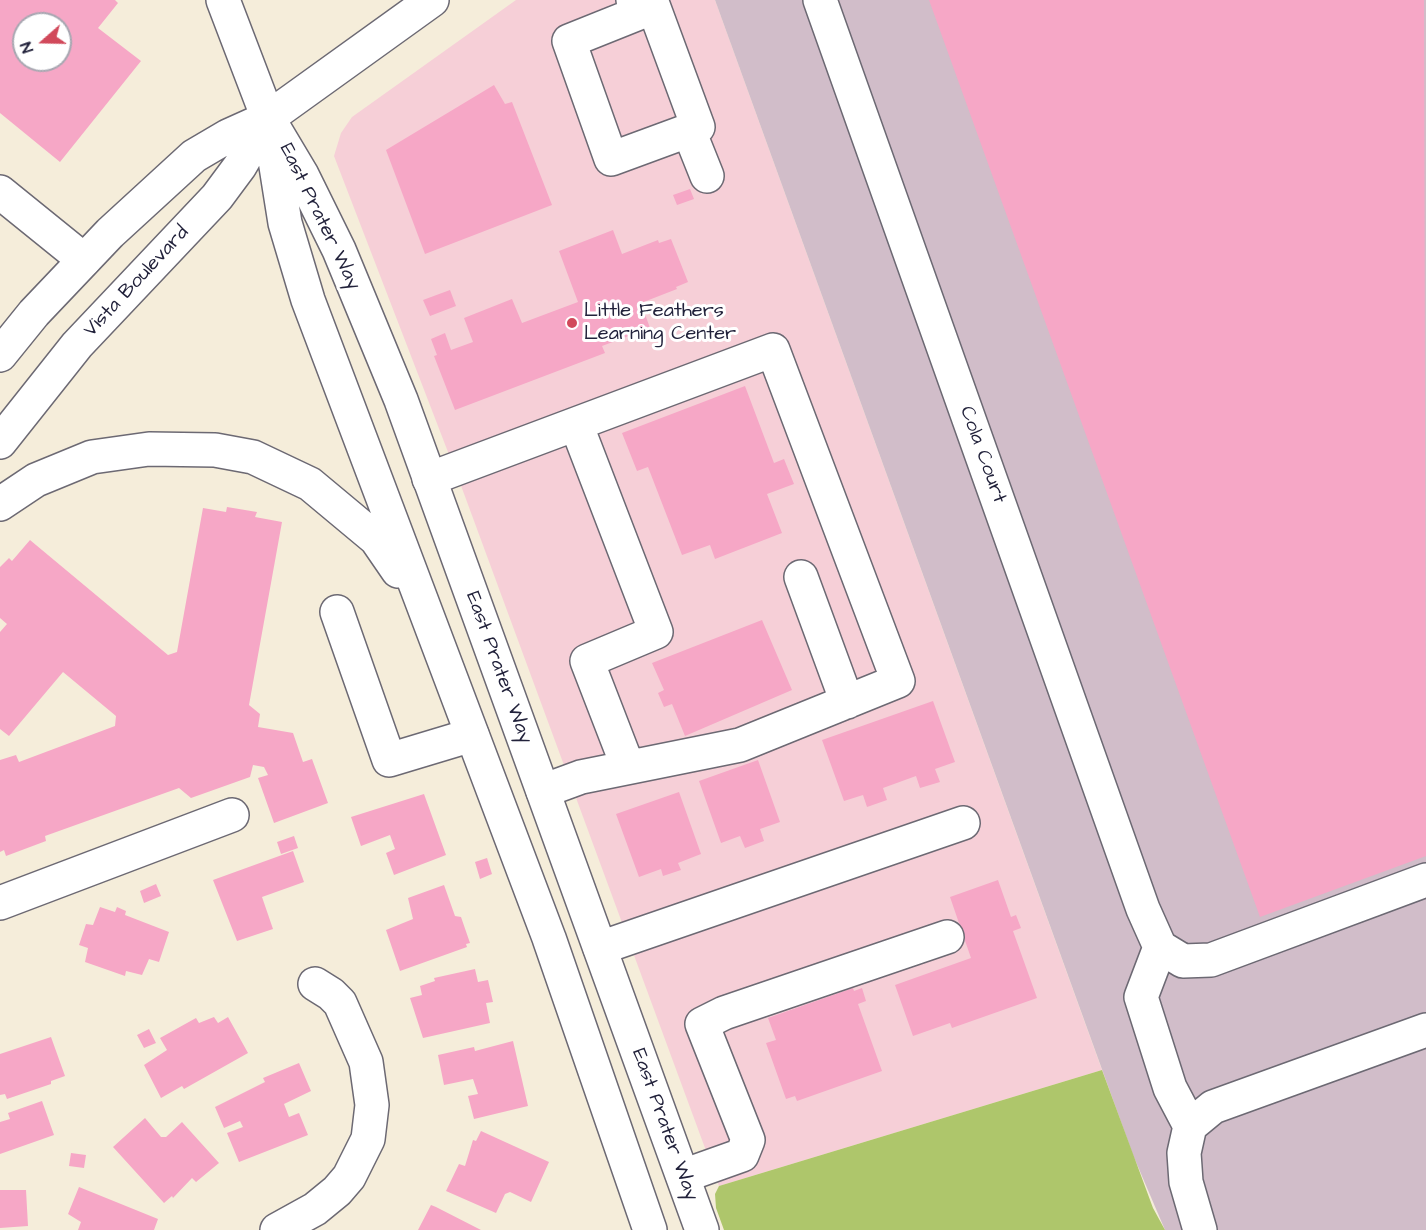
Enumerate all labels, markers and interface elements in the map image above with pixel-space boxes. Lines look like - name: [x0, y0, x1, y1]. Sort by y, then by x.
- north arrow: [12, 12, 72, 72]
- text: N: [15, 39, 39, 56]
- street label: East Prater Way: [273, 140, 365, 294]
- street label: Vista Boulevard: [79, 221, 195, 343]
- place label: Little Feathers Learning Center: [584, 300, 736, 347]
- marker: Little Feathers Learning Center: [565, 316, 579, 330]
- street label: Cola Court: [953, 403, 1011, 507]
- street label: East Prater Way: [459, 589, 537, 747]
- street label: East Prater Way: [625, 1046, 703, 1204]

